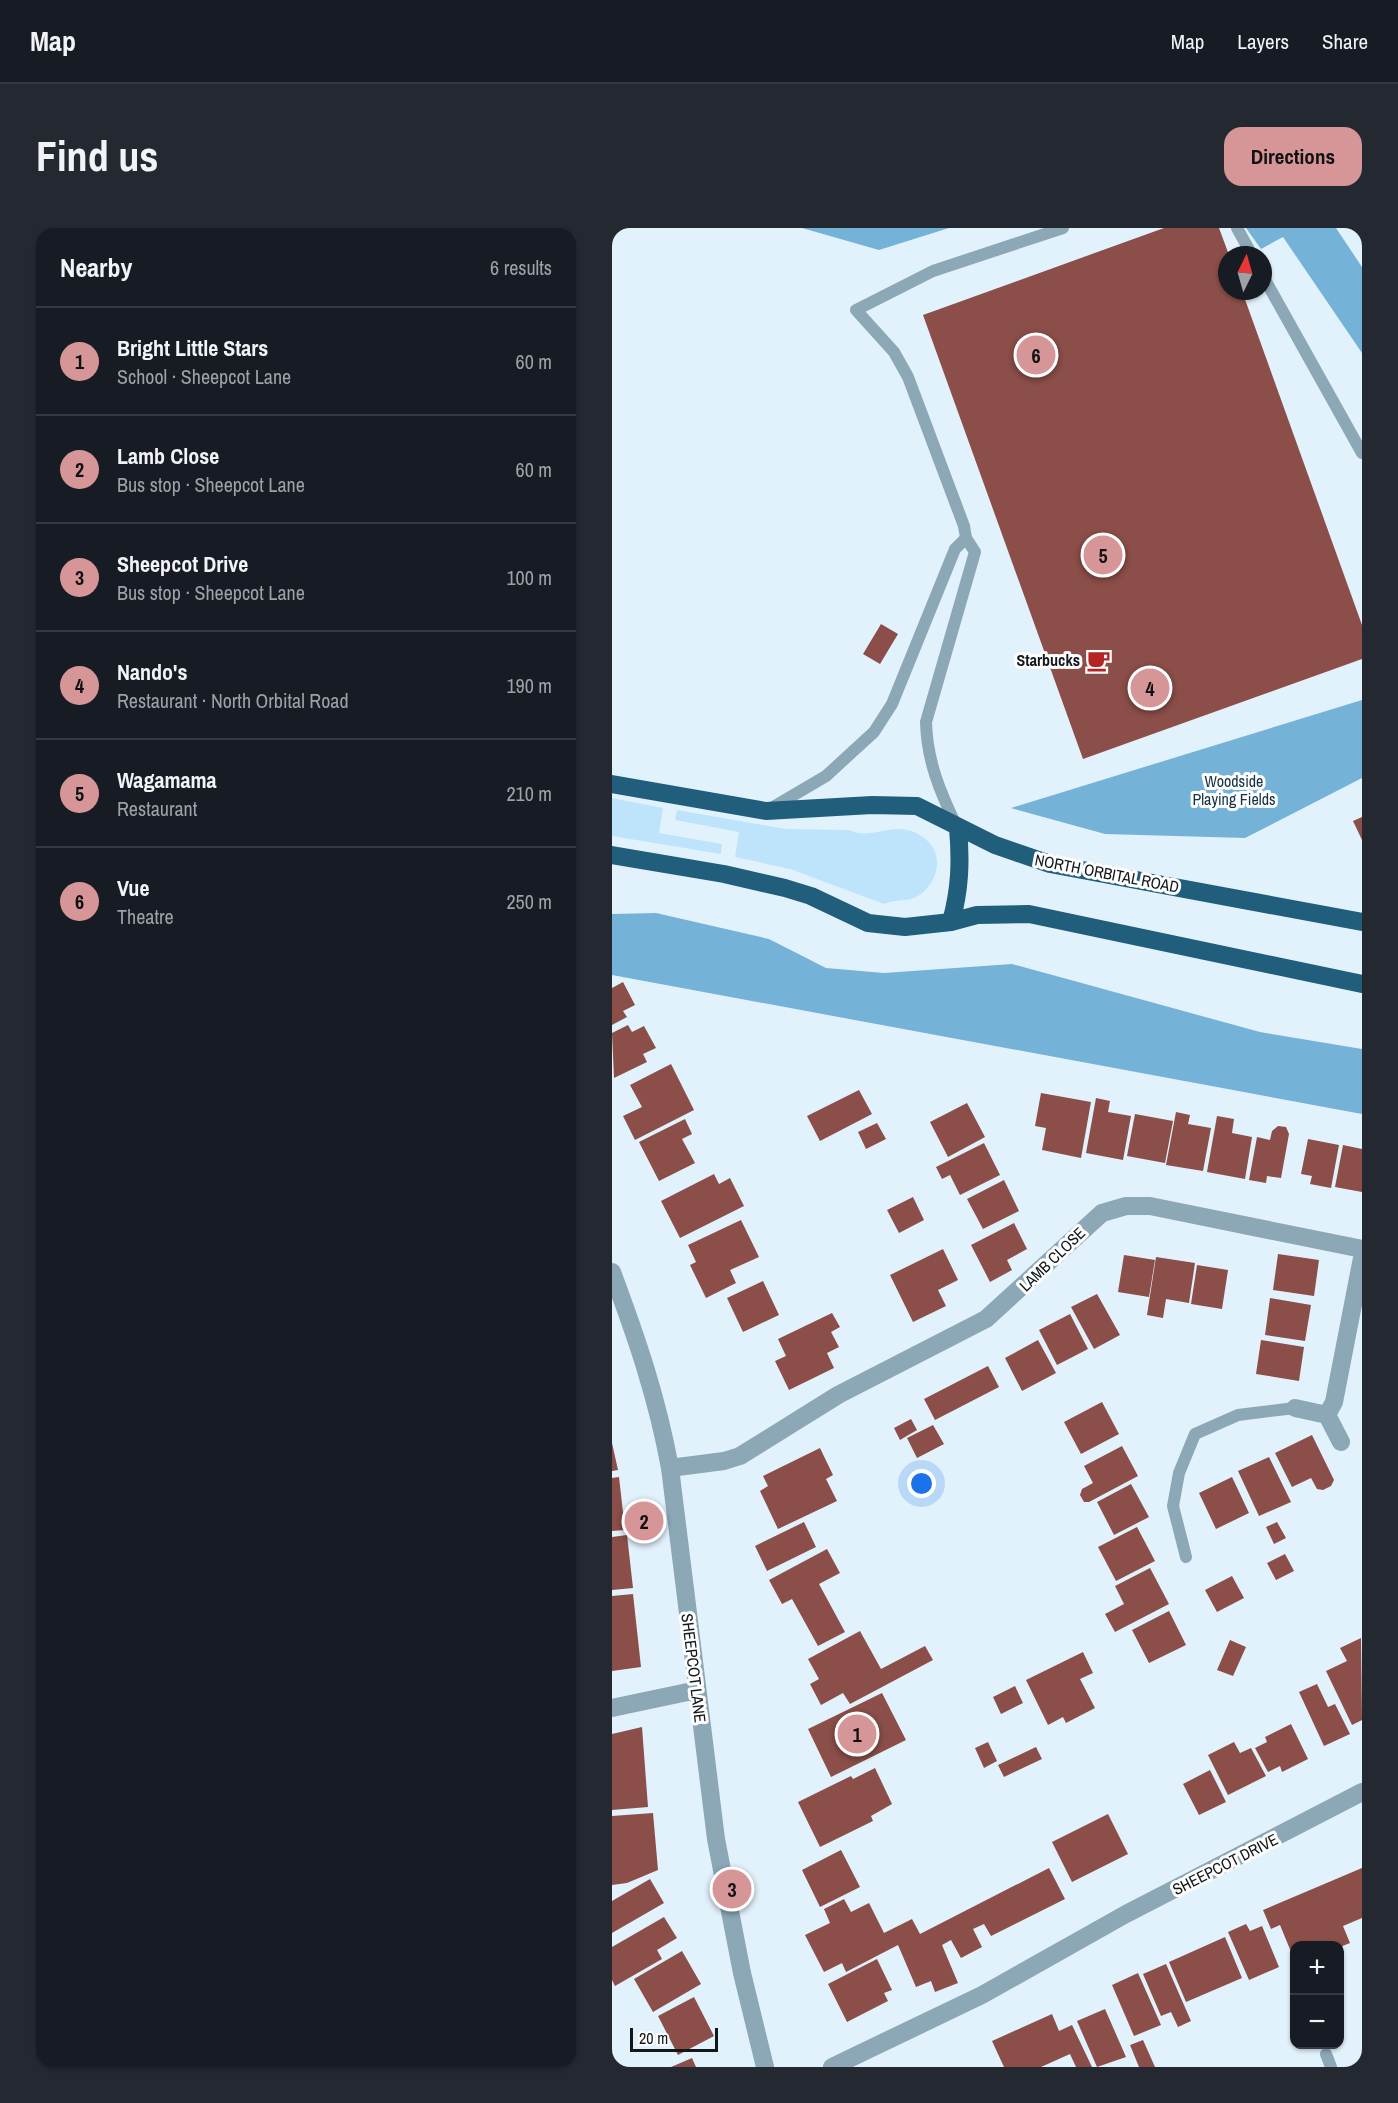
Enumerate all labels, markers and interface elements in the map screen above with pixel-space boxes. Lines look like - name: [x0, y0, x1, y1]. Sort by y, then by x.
- text: Map: [30, 22, 76, 60]
- text: Map: [1171, 27, 1204, 56]
- text: Layers: [1237, 27, 1289, 56]
- text: Share: [1322, 27, 1368, 56]
- button: Directions: [1224, 127, 1362, 186]
- text: Find us: [36, 128, 158, 184]
- north arrow: [1218, 246, 1272, 300]
- text: Nearby: [60, 250, 132, 285]
- text: 6 results: [490, 254, 552, 281]
- pin: 6: [1016, 332, 1056, 378]
- text: Bright Little Stars: [117, 333, 268, 363]
- text: 1: [75, 348, 84, 375]
- text: 60 m: [516, 348, 552, 375]
- text: School · Sheepcot Lane: [117, 363, 291, 390]
- text: Lamb Close: [117, 441, 219, 471]
- text: 2: [75, 456, 84, 483]
- text: 60 m: [516, 456, 552, 483]
- text: Bus stop · Sheepcot Lane: [117, 471, 305, 498]
- pin: 5: [1084, 532, 1122, 578]
- text: Sheepcot Drive: [117, 549, 248, 579]
- text: 3: [75, 564, 84, 591]
- text: 100 m: [506, 564, 552, 591]
- text: Bus stop · Sheepcot Lane: [117, 579, 305, 606]
- cafe icon: Starbucks: [1085, 647, 1111, 673]
- place label: Starbucks: [1017, 649, 1080, 671]
- text: Nando's: [117, 657, 187, 687]
- pin: 4: [1130, 666, 1170, 710]
- text: 4: [75, 672, 84, 699]
- text: 190 m: [506, 672, 552, 699]
- text: Restaurant · North Orbital Road: [117, 687, 349, 714]
- text: Wagamama: [117, 765, 217, 795]
- park label: Woodside Playing Fields: [1192, 770, 1276, 810]
- text: 5: [75, 780, 84, 807]
- text: 210 m: [506, 780, 552, 807]
- text: Restaurant: [117, 795, 197, 822]
- street label: NORTH ORBITAL ROAD: [1033, 848, 1181, 898]
- text: Vue: [117, 873, 149, 903]
- text: 6: [75, 888, 84, 915]
- text: 250 m: [506, 888, 552, 915]
- text: Theatre: [117, 903, 174, 930]
- street label: LAMB CLOSE: [1014, 1222, 1090, 1296]
- your location: [907, 1469, 936, 1498]
- pin: 2: [624, 1498, 663, 1544]
- street label: SHEEPCOT LANE: [676, 1612, 712, 1724]
- pin: 1: [838, 1712, 876, 1756]
- street label: SHEEPCOT DRIVE: [1168, 1828, 1282, 1900]
- pin: 3: [712, 1866, 752, 1912]
- map controls: [1290, 1941, 1344, 2049]
- button: +: [1290, 1941, 1344, 1995]
- button: −: [1290, 1995, 1344, 2049]
- scale bar: [630, 2025, 718, 2052]
- text: 20 m: [639, 2027, 668, 2049]

